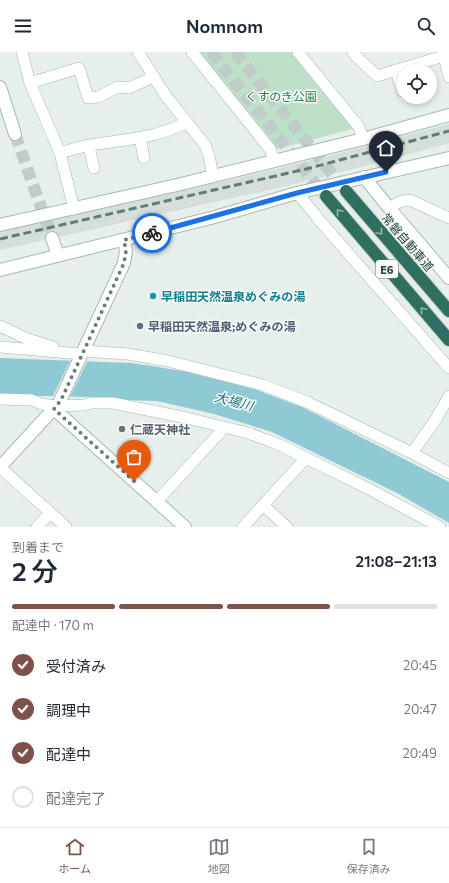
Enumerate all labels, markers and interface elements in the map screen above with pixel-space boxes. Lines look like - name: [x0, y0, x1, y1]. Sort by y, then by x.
- icon: menu: [12, 15, 34, 37]
- text: Nomnom: [186, 15, 263, 37]
- icon: search: [415, 15, 437, 37]
- map controls: [397, 64, 437, 104]
- button: locate: [397, 64, 437, 104]
- park label: くすのき公園: [245, 89, 317, 103]
- pin: [369, 131, 403, 172]
- icon: home: [375, 137, 397, 159]
- one-way arrow: [336, 209, 343, 216]
- street label: 常磐自動車道: [379, 210, 437, 274]
- courier: [132, 213, 172, 253]
- icon: bike: [141, 222, 163, 244]
- one-way arrow: [376, 227, 383, 234]
- road number: E6: [376, 260, 398, 278]
- place label: 早稲田天然温泉めぐみの湯: [161, 289, 305, 303]
- marker: 早稲田天然温泉めぐみの湯: [148, 291, 158, 301]
- one-way arrow: [421, 308, 428, 315]
- place label: 早稲田天然温泉;めぐみの湯: [148, 319, 296, 333]
- marker: 早稲田天然温泉;めぐみの湯: [135, 321, 145, 331]
- water label: 大場川: [213, 388, 257, 414]
- place label: 仁蔵天神社: [130, 422, 190, 436]
- marker: 仁蔵天神社: [117, 424, 127, 434]
- pin: [117, 440, 151, 481]
- icon: bag: [123, 446, 145, 468]
- text: 到着まで: [12, 539, 64, 555]
- text: 21:08–21:13: [356, 552, 437, 570]
- text: 2 分: [12, 555, 58, 586]
- text: 配達中 · 170 m: [12, 617, 94, 633]
- icon: check: [12, 654, 34, 676]
- text: 受付済み: [46, 657, 106, 675]
- text: 20:45: [403, 657, 437, 673]
- icon: check: [12, 698, 34, 720]
- text: 調理中: [46, 701, 91, 719]
- text: 20:47: [404, 701, 437, 717]
- icon: check: [12, 742, 34, 764]
- text: 配達中: [46, 745, 91, 763]
- text: 20:49: [403, 745, 437, 761]
- text: 配達完了: [46, 789, 106, 807]
- tab: ホーム: [58, 836, 91, 876]
- tab: 地図: [208, 836, 230, 876]
- tab: 保存済み: [347, 836, 391, 876]

